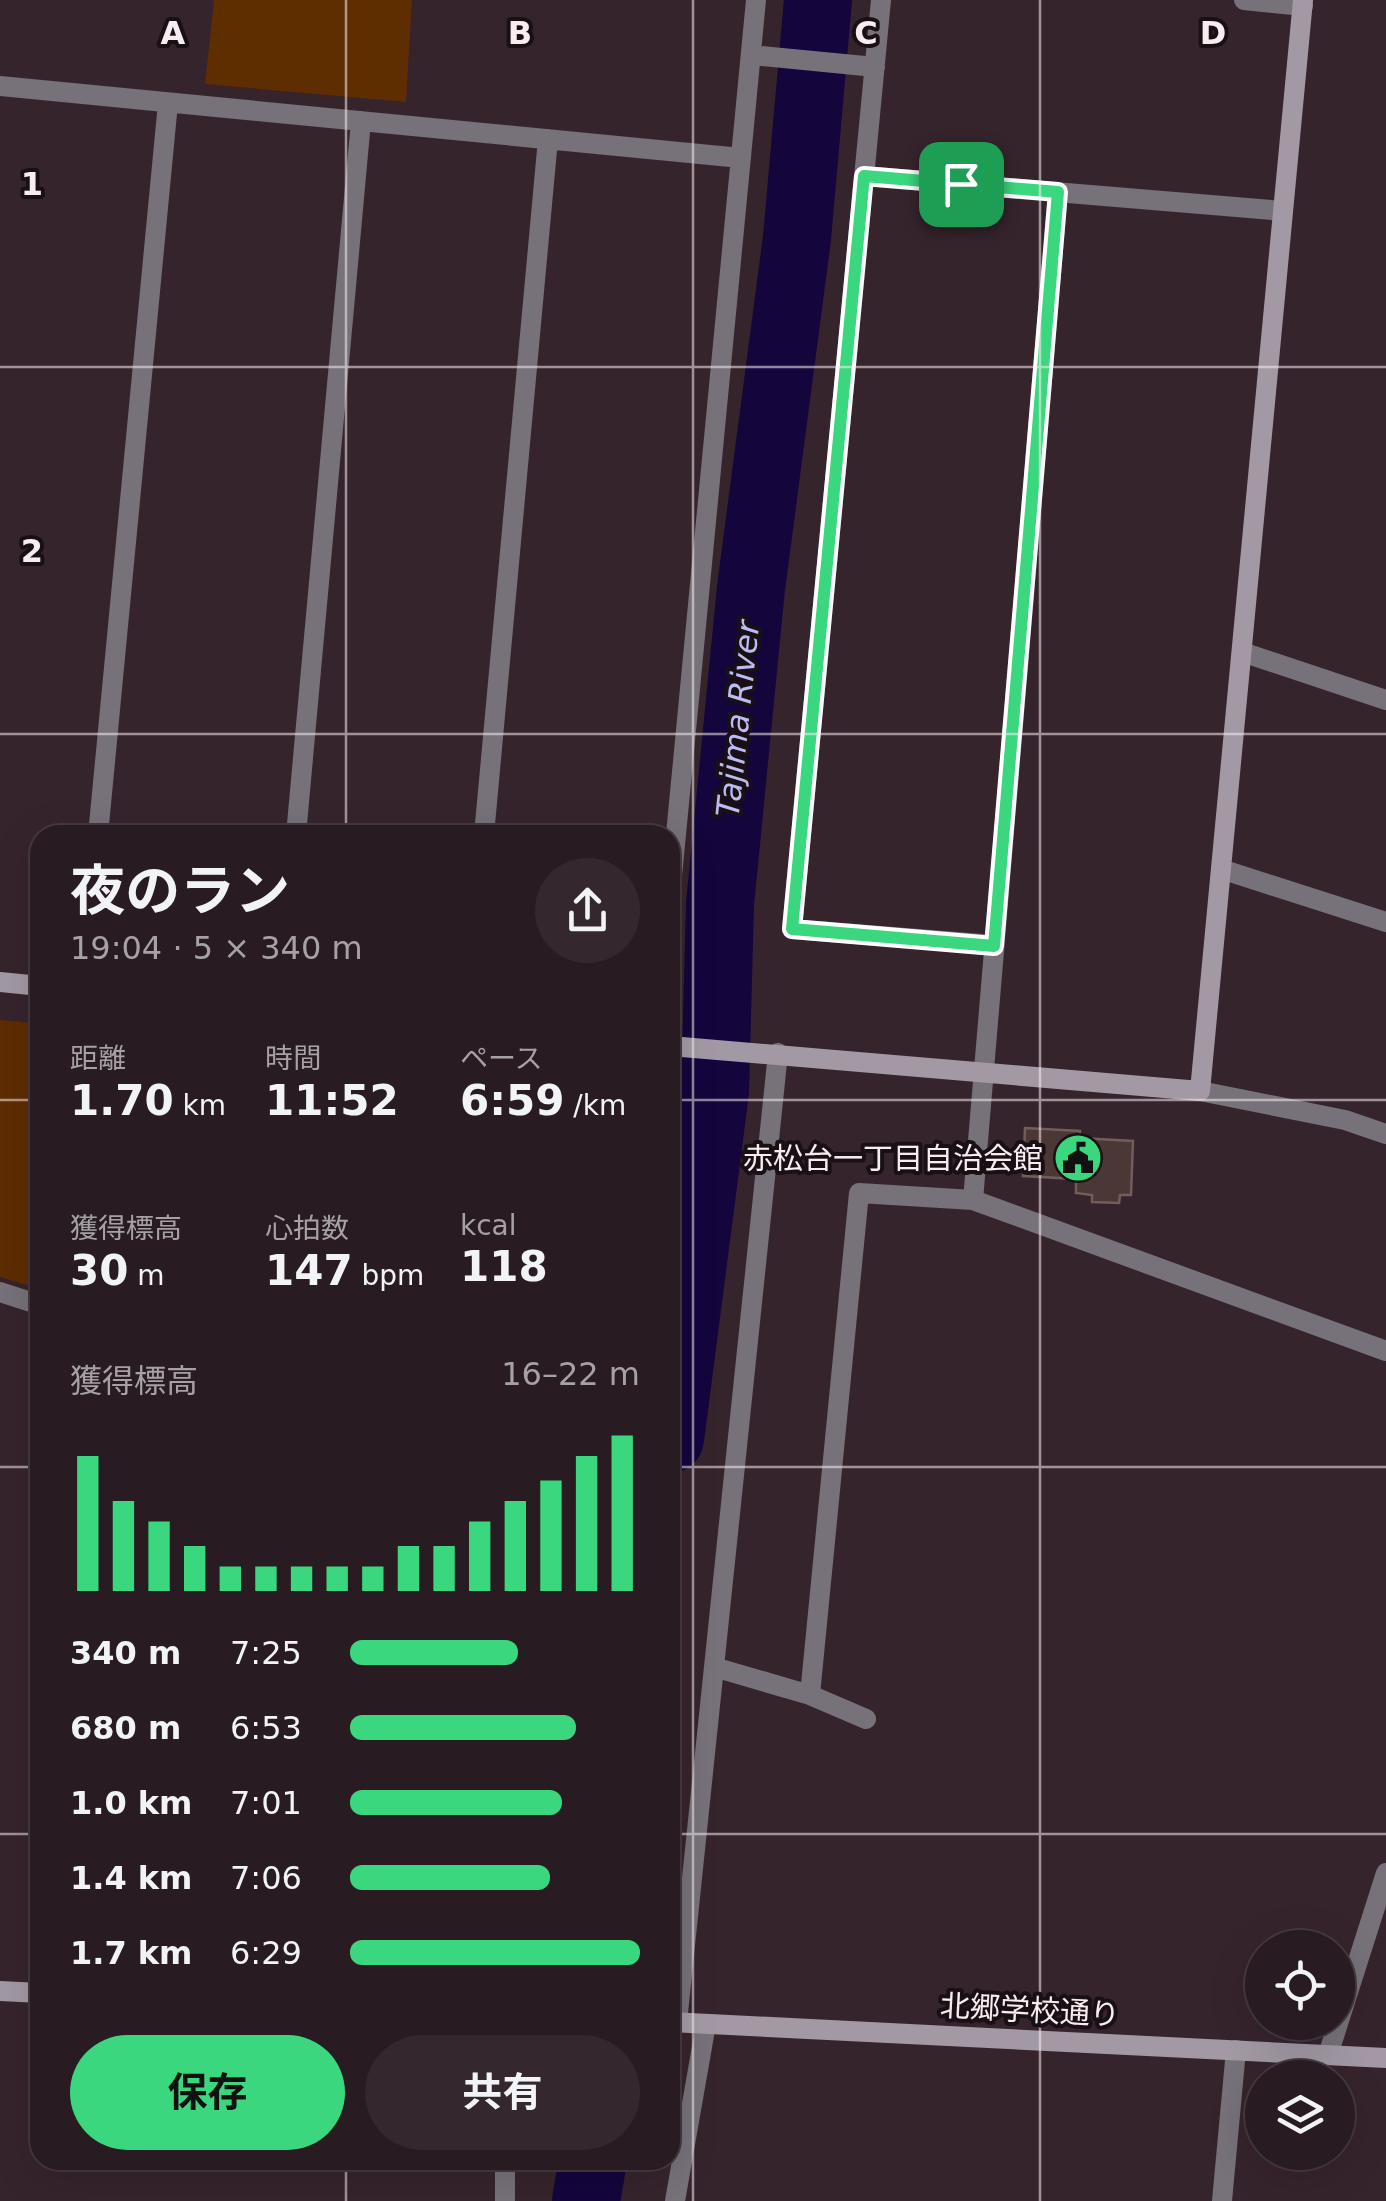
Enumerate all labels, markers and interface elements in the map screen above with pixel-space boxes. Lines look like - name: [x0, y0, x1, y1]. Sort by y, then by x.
- text: A: [161, 14, 186, 52]
- text: B: [508, 14, 532, 52]
- text: C: [854, 14, 878, 52]
- text: D: [1200, 14, 1226, 52]
- pin: [919, 142, 1004, 227]
- icon: arrive: [934, 157, 989, 212]
- text: 1: [21, 165, 43, 203]
- text: 2: [21, 532, 43, 570]
- water label: Tajima River: [709, 617, 767, 819]
- button: share: [535, 858, 640, 963]
- text: 夜のラン: [70, 859, 290, 923]
- text: 19:04 · 5 × 340 m: [70, 929, 363, 967]
- text: 距離: [70, 1042, 126, 1075]
- text: 時間: [265, 1042, 321, 1075]
- text: ペース: [460, 1042, 543, 1075]
- text: 1.70: [70, 1076, 174, 1125]
- text: 11:52: [265, 1076, 399, 1125]
- text: 6:59: [460, 1076, 564, 1125]
- text: km: [174, 1089, 226, 1122]
- text: /km: [564, 1089, 626, 1122]
- public building icon: 赤松台一丁目自治会館: [1052, 1132, 1104, 1184]
- place label: 赤松台一丁目自治会館: [743, 1141, 1043, 1176]
- text: kcal: [460, 1209, 517, 1242]
- text: 獲得標高: [70, 1212, 182, 1245]
- text: 心拍数: [265, 1212, 349, 1245]
- text: 118: [460, 1242, 548, 1291]
- text: 30: [70, 1246, 128, 1295]
- text: 147: [265, 1246, 353, 1295]
- text: m: [128, 1259, 165, 1292]
- text: bpm: [353, 1259, 424, 1292]
- text: 16–22 m: [501, 1355, 640, 1393]
- text: 獲得標高: [70, 1362, 198, 1400]
- text: 340 m: [70, 1634, 181, 1672]
- text: 7:25: [230, 1634, 302, 1672]
- text: 680 m: [70, 1709, 181, 1747]
- text: 6:53: [230, 1709, 302, 1747]
- text: 1.0 km: [70, 1784, 192, 1822]
- text: 7:01: [230, 1784, 302, 1822]
- text: 1.4 km: [70, 1859, 192, 1897]
- text: 7:06: [230, 1859, 302, 1897]
- map controls: [1245, 1930, 1355, 2170]
- button: locate: [1245, 1930, 1355, 2040]
- text: 1.7 km: [70, 1934, 192, 1972]
- text: 6:29: [230, 1934, 302, 1972]
- street label: 北郷学校通り: [939, 1988, 1121, 2032]
- button: 保存: [70, 2035, 345, 2150]
- button: 共有: [365, 2035, 640, 2150]
- button: layers: [1245, 2060, 1355, 2170]

